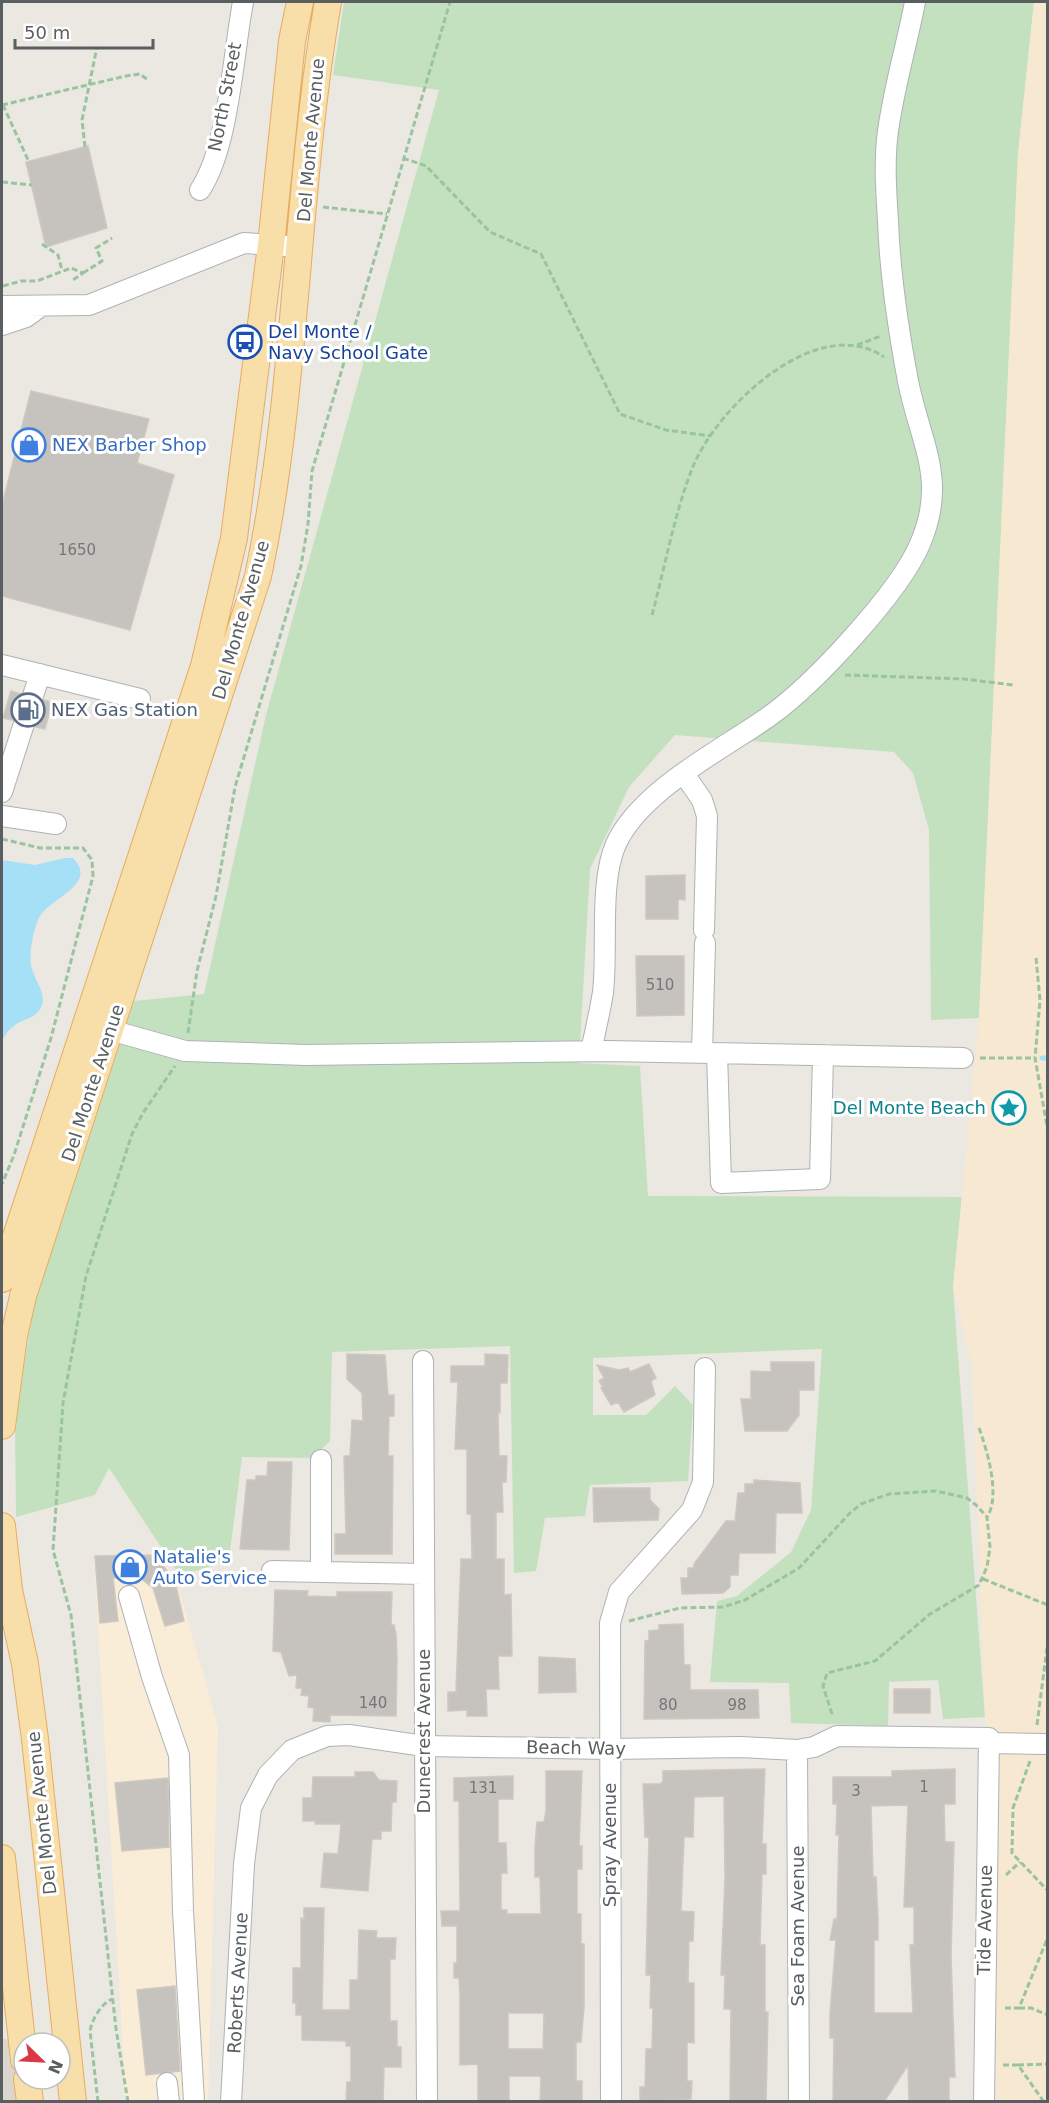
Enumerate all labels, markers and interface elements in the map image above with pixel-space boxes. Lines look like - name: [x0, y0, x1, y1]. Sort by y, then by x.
- scale bar: [15, 12, 153, 50]
- text: 50 m: [24, 22, 70, 43]
- street label: North Street: [204, 41, 245, 153]
- street label: Del Monte Avenue: [293, 57, 328, 223]
- place label: Del Monte / Navy School Gate: [268, 321, 428, 363]
- bus stop icon: Del Monte / Navy School Gate: [227, 324, 263, 360]
- shop icon: NEX Barber Shop: [11, 427, 47, 463]
- place label: NEX Barber Shop: [52, 434, 207, 455]
- street label: Del Monte Avenue: [208, 538, 273, 702]
- house number: 1650: [58, 541, 96, 559]
- fuel station icon: NEX Gas Station: [10, 692, 46, 728]
- place label: NEX Gas Station: [51, 699, 198, 720]
- house number: 510: [646, 976, 674, 994]
- street label: Del Monte Avenue: [57, 1001, 128, 1164]
- place icon: Del Monte Beach: [991, 1090, 1027, 1126]
- place label: Del Monte Beach: [833, 1097, 986, 1118]
- place label: Natalie's Auto Service: [153, 1546, 267, 1588]
- shop icon: Natalie's Auto Service: [112, 1549, 148, 1585]
- street label: Dunecrest Avenue: [413, 1649, 434, 1813]
- house number: 140: [359, 1694, 387, 1712]
- house number: 80: [658, 1696, 678, 1714]
- house number: 98: [727, 1696, 747, 1714]
- street label: Del Monte Avenue: [22, 1730, 61, 1896]
- street label: Beach Way: [526, 1736, 626, 1759]
- house number: 1: [919, 1778, 929, 1796]
- house number: 131: [469, 1779, 497, 1797]
- house number: 3: [851, 1782, 861, 1800]
- street label: Spray Avenue: [599, 1783, 620, 1907]
- street label: Sea Foam Avenue: [787, 1845, 808, 2007]
- street label: Tide Avenue: [973, 1865, 996, 1976]
- street label: Roberts Avenue: [223, 1912, 252, 2054]
- north arrow: [12, 2031, 72, 2091]
- text: N: [44, 2057, 67, 2077]

